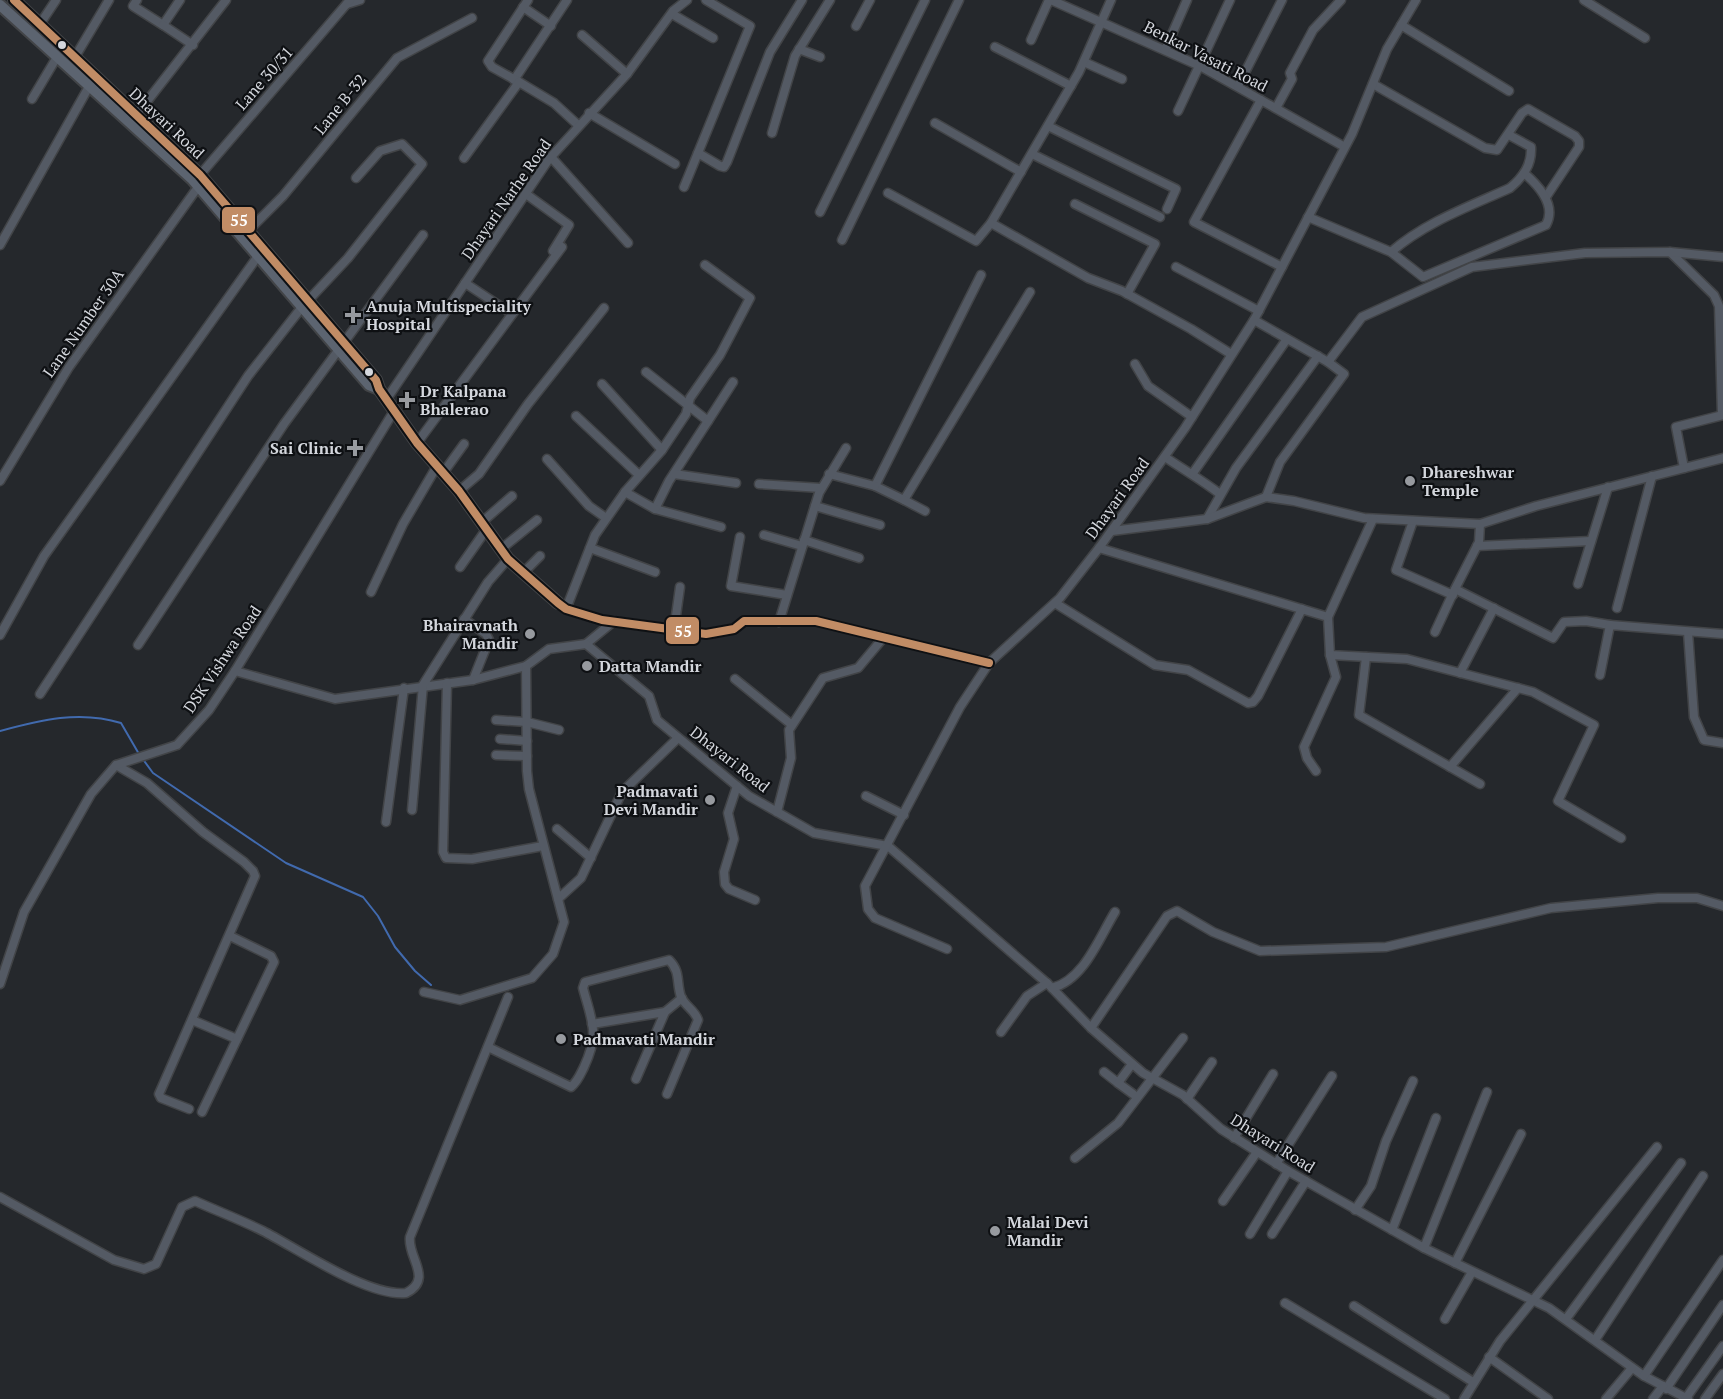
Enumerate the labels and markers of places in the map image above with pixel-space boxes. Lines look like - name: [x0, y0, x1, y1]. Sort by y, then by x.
- unlabelled marker: [56, 39, 68, 51]
- place label: Anuja Multispeciality Hospital: [366, 295, 532, 335]
- marker: Anuja Multispeciality Hospital: [344, 306, 362, 324]
- unlabelled marker: [363, 366, 375, 378]
- place label: Dr Kalpana Bhalerao: [420, 380, 507, 420]
- marker: Dr Kalpana Bhalerao: [398, 391, 416, 409]
- place label: Sai Clinic: [270, 437, 342, 459]
- marker: Sai Clinic: [346, 439, 364, 457]
- place label: Dhareshwar Temple: [1422, 461, 1514, 501]
- marker: Dhareshwar Temple: [1403, 474, 1417, 488]
- place label: Bhairavnath Mandir: [423, 614, 519, 654]
- marker: Bhairavnath Mandir: [523, 627, 537, 641]
- place label: Datta Mandir: [599, 655, 702, 677]
- marker: Datta Mandir: [580, 659, 594, 673]
- place label: Padmavati Devi Mandir: [604, 780, 698, 820]
- marker: Padmavati Devi Mandir: [703, 793, 717, 807]
- place label: Padmavati Mandir: [573, 1028, 715, 1050]
- marker: Padmavati Mandir: [554, 1032, 568, 1046]
- place label: Malai Devi Mandir: [1007, 1211, 1089, 1251]
- marker: Malai Devi Mandir: [988, 1224, 1002, 1238]

